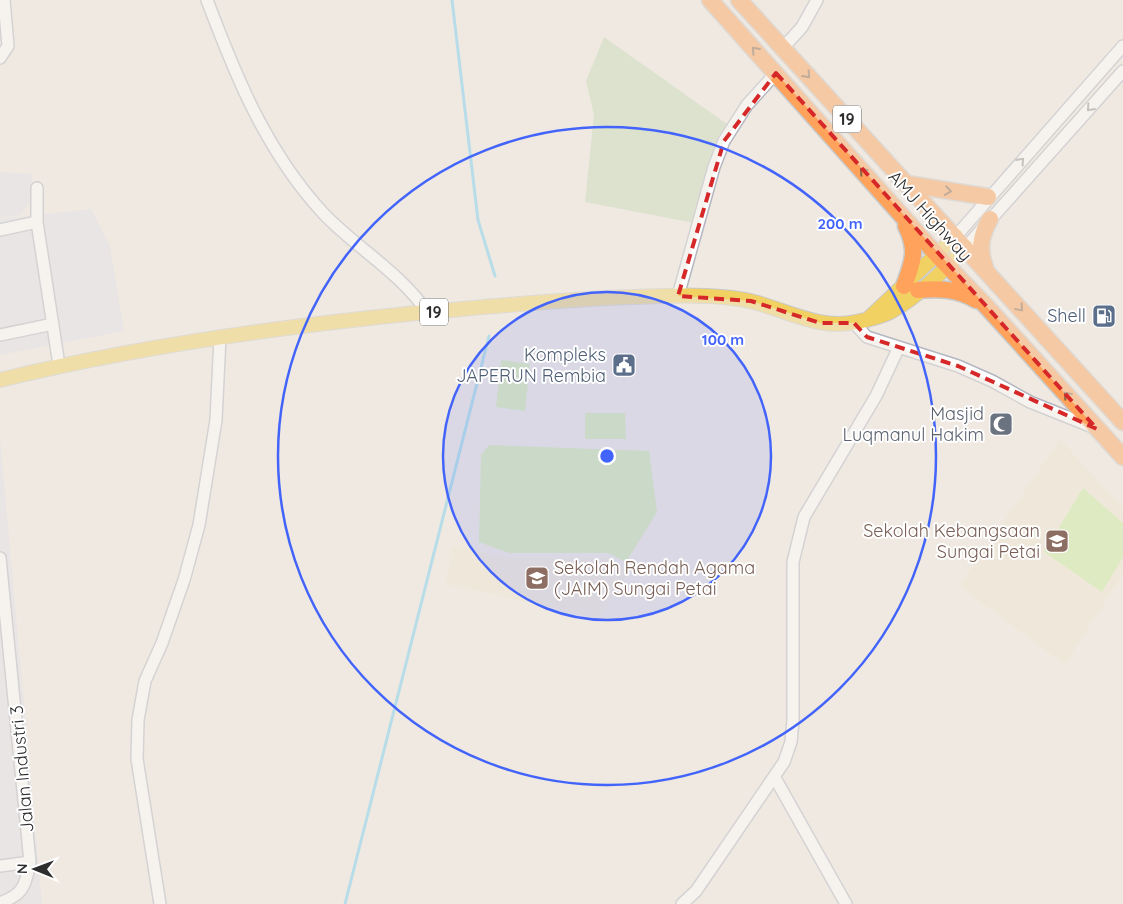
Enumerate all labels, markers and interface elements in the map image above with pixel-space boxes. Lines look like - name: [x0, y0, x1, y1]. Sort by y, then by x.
- one-way arrow: [752, 46, 761, 55]
- one-way arrow: [802, 70, 811, 79]
- one-way arrow: [1087, 102, 1096, 111]
- road number: 19: [833, 106, 861, 132]
- one-way arrow: [1015, 157, 1024, 166]
- street label: AMJ Highway: [883, 165, 977, 266]
- one-way arrow: [860, 168, 869, 177]
- one-way arrow: [943, 185, 952, 195]
- text: 200 m: [818, 214, 863, 233]
- road number: 19: [420, 298, 448, 326]
- one-way arrow: [1014, 302, 1023, 311]
- fuel station icon: Shell: [1091, 303, 1117, 329]
- place label: Shell: [1047, 304, 1086, 327]
- text: 100 m: [702, 330, 744, 349]
- place label: Kompleks JAPERUN Rembia: [456, 343, 606, 387]
- public building icon: Kompleks JAPERUN Rembia: [611, 352, 637, 378]
- one-way arrow: [1064, 391, 1073, 400]
- place label: Masjid Luqmanul Hakim: [842, 402, 984, 446]
- mosque icon: Masjid Luqmanul Hakim: [988, 411, 1014, 437]
- centre of rings: [598, 447, 616, 465]
- place label: Sekolah Kebangsaan Sungai Petai: [863, 519, 1040, 563]
- school or university icon: Sekolah Kebangsaan Sungai Petai: [1044, 528, 1070, 554]
- place label: Sekolah Rendah Agama (JAIM) Sungai Petai: [554, 556, 755, 600]
- school or university icon: Sekolah Rendah Agama (JAIM) Sungai Petai: [524, 565, 550, 591]
- street label: Jalan Industri 3: [4, 704, 39, 834]
- north arrow: [10, 844, 60, 894]
- text: N: [13, 863, 31, 874]

